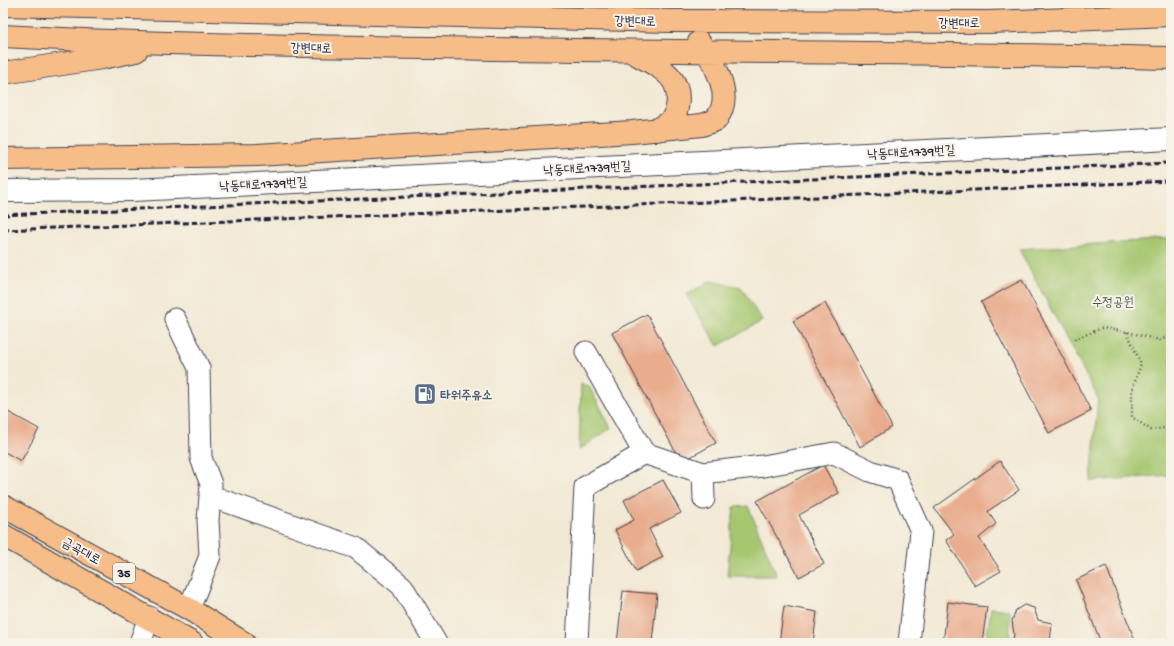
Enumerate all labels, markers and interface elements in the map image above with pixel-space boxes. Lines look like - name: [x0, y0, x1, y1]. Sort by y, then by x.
- street label: 강변대로: [614, 15, 656, 30]
- street label: 강변대로: [938, 17, 980, 32]
- street label: 강변대로: [290, 42, 332, 57]
- street label: 낙동대로1739번길: [867, 144, 955, 163]
- street label: 낙동대로1739번길: [543, 160, 631, 179]
- street label: 낙동대로1739번길: [219, 176, 307, 195]
- park label: 수정공원: [1092, 296, 1134, 311]
- fuel station icon: 타워주유소: [412, 381, 438, 407]
- place label: 타워주유소: [440, 389, 493, 404]
- street label: 금곡대로: [59, 535, 103, 569]
- road number: 35: [113, 563, 135, 583]

